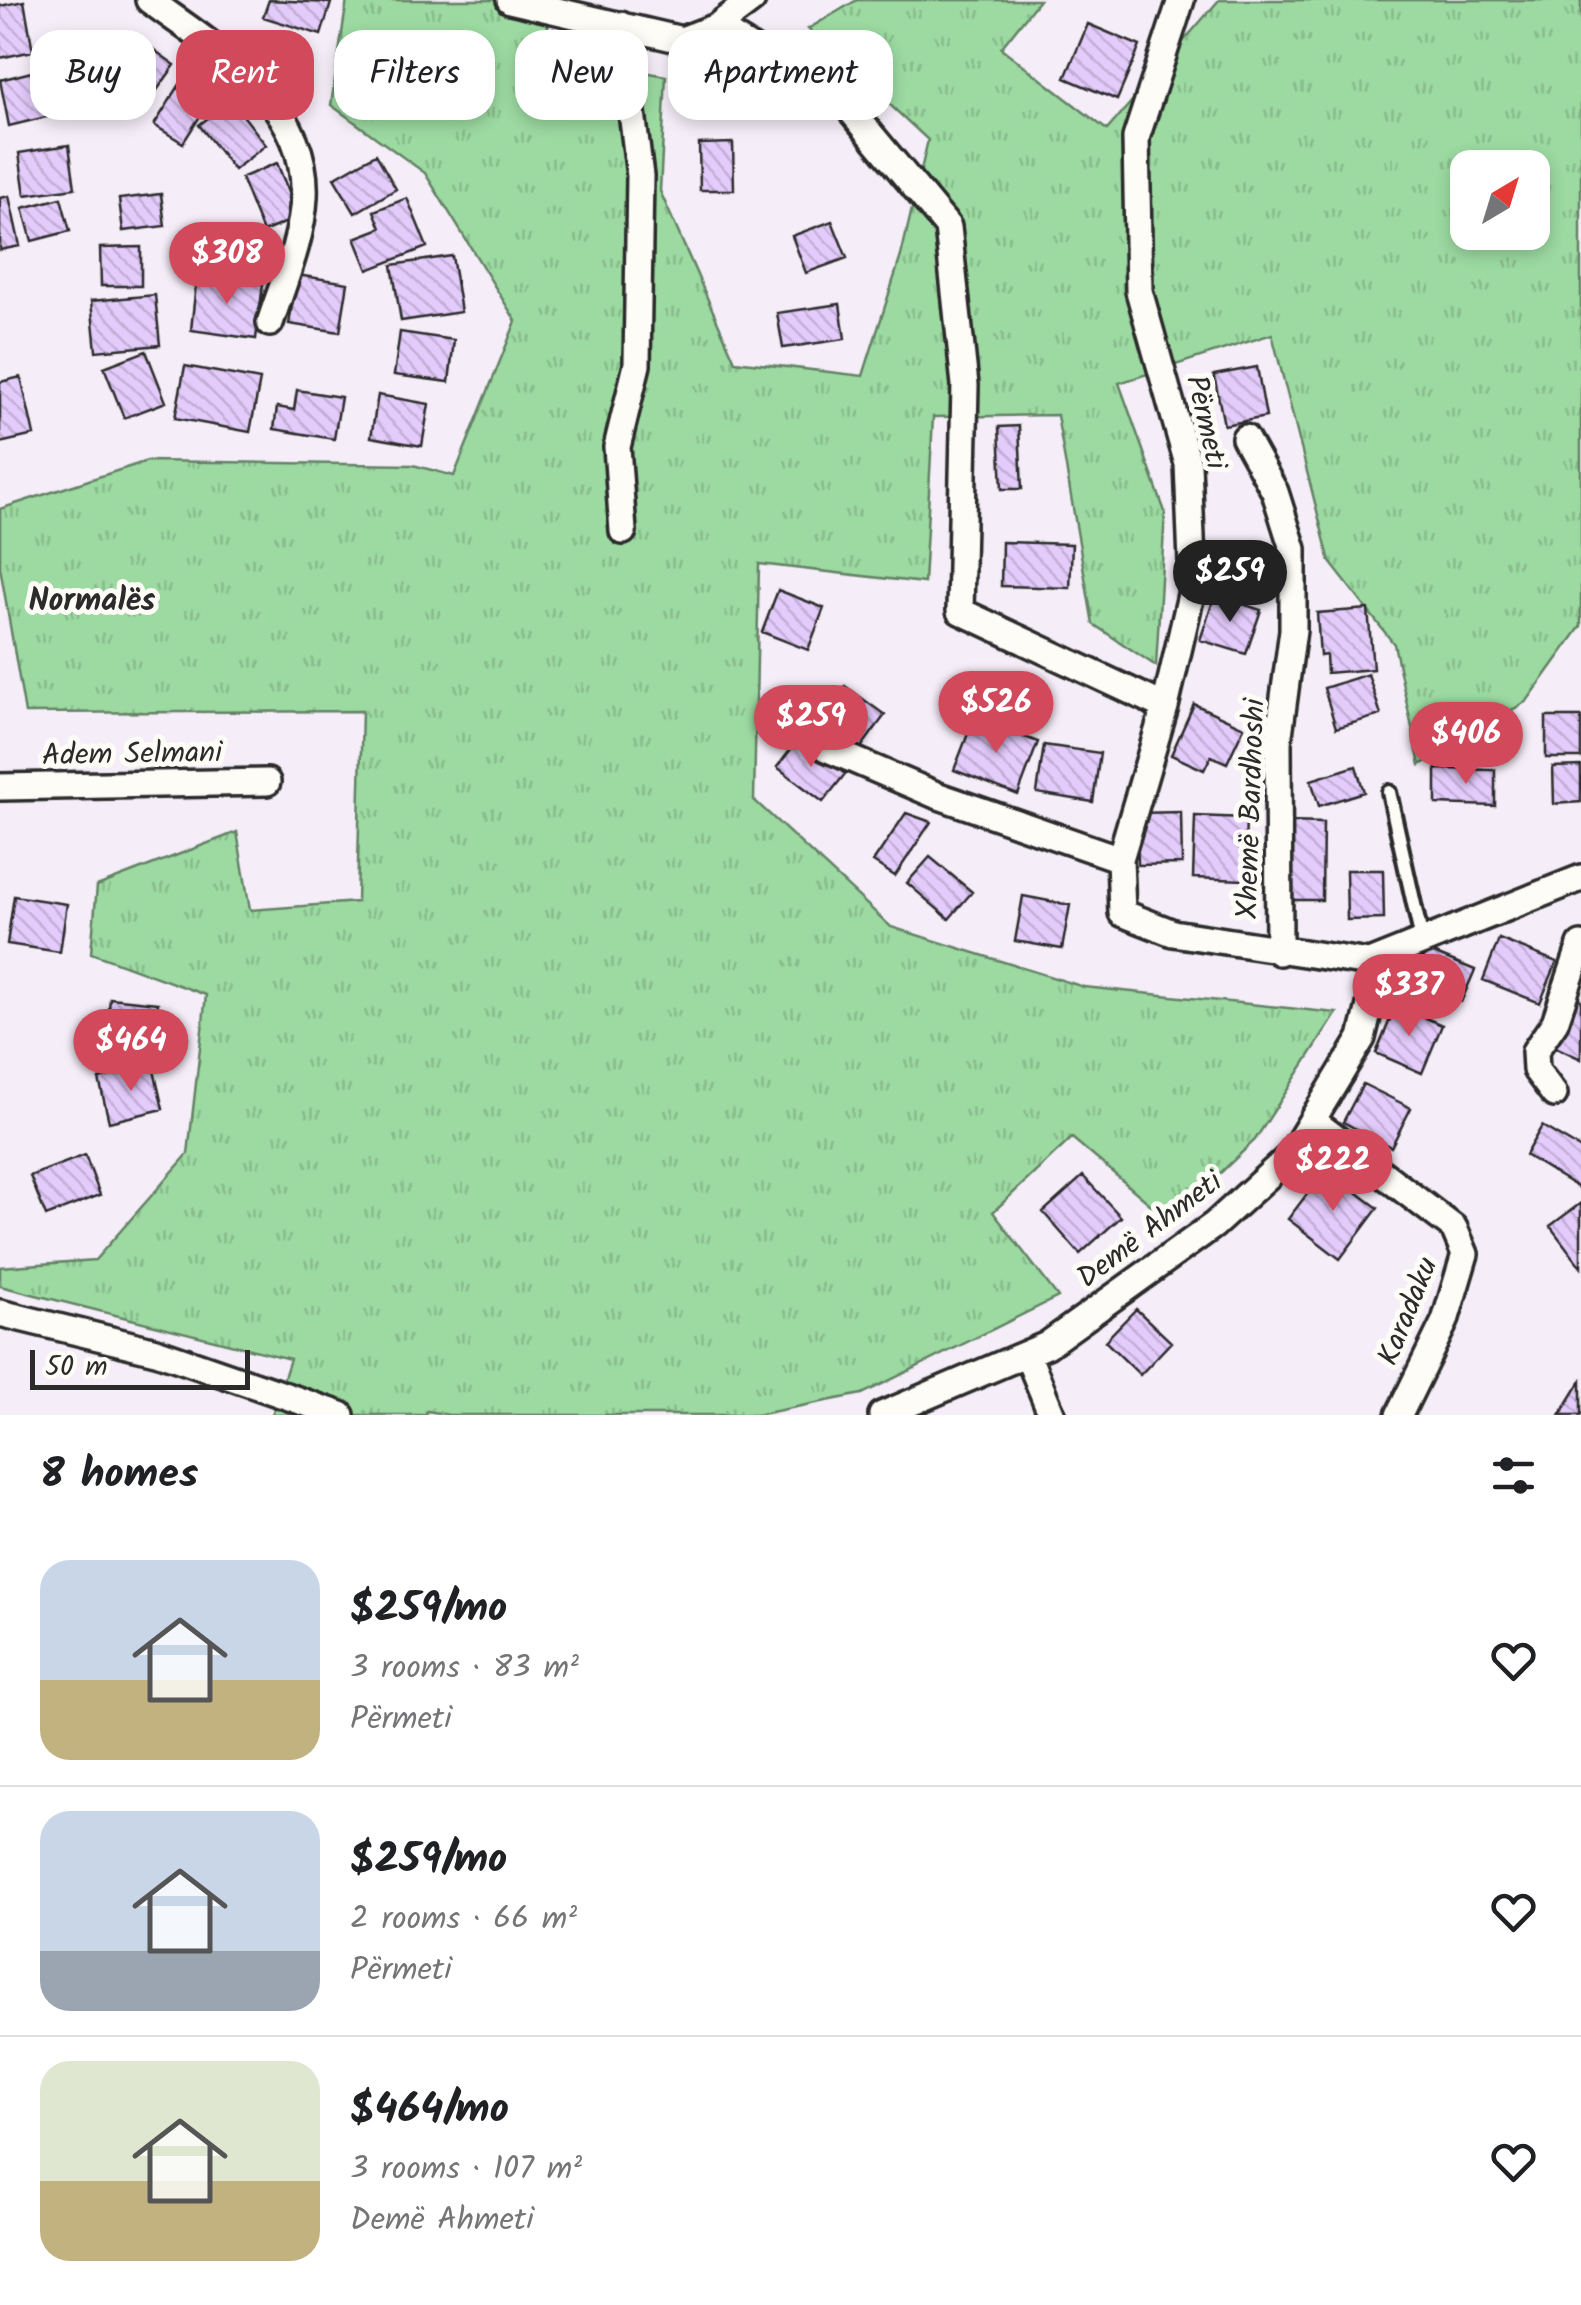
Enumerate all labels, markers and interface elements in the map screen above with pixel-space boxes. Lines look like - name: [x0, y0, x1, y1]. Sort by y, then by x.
- chip: Buy: [30, 30, 156, 120]
- chip: Rent: [176, 30, 314, 120]
- chip: Filters: [334, 30, 495, 120]
- chip: New: [515, 30, 648, 120]
- chip: Apartment: [668, 30, 893, 120]
- north arrow: [1450, 150, 1550, 250]
- map controls: [1450, 150, 1550, 250]
- pin: $308: [168, 222, 286, 307]
- text: $308: [191, 229, 263, 280]
- street label: Përmeti: [1171, 371, 1240, 476]
- pin: $259: [1171, 540, 1289, 625]
- text: $259: [1195, 547, 1265, 598]
- district label: Normalës: [29, 576, 155, 627]
- pin: $526: [937, 671, 1055, 756]
- text: $526: [960, 678, 1032, 729]
- pin: $259: [752, 685, 870, 770]
- text: $259: [776, 692, 846, 743]
- street label: Xhemë Bardhoshi: [1224, 696, 1280, 920]
- pin: $406: [1407, 702, 1525, 787]
- text: $406: [1431, 709, 1501, 760]
- street label: Adem Selmani: [41, 729, 225, 781]
- pin: $337: [1350, 954, 1468, 1039]
- text: $337: [1374, 961, 1444, 1012]
- pin: $464: [72, 1009, 190, 1094]
- text: $464: [95, 1016, 167, 1067]
- pin: $222: [1274, 1129, 1392, 1214]
- text: $222: [1296, 1136, 1370, 1187]
- street label: Demë Ahmeti: [1067, 1158, 1235, 1302]
- street label: Karadaku: [1365, 1250, 1452, 1373]
- scale bar: [30, 1345, 250, 1390]
- text: 50 m: [45, 1345, 108, 1390]
- text: 8 homes: [40, 1442, 198, 1509]
- icon: filters: [1486, 1448, 1541, 1503]
- text: $259/mo: [350, 1576, 507, 1643]
- icon: home: [120, 1600, 240, 1720]
- icon: heart: [1486, 1633, 1541, 1688]
- text: 3 rooms · 83 m²: [350, 1643, 579, 1694]
- text: Përmeti: [350, 1694, 452, 1745]
- text: $259/mo: [350, 1827, 507, 1894]
- icon: home: [120, 1851, 240, 1971]
- icon: heart: [1486, 1884, 1541, 1939]
- text: 2 rooms · 66 m²: [350, 1894, 577, 1945]
- text: Përmeti: [350, 1945, 452, 1996]
- text: $464/mo: [350, 2077, 509, 2144]
- icon: home: [120, 2101, 240, 2221]
- icon: heart: [1486, 2134, 1541, 2189]
- text: 3 rooms · 107 m²: [350, 2144, 582, 2195]
- text: Demë Ahmeti: [350, 2195, 534, 2246]

